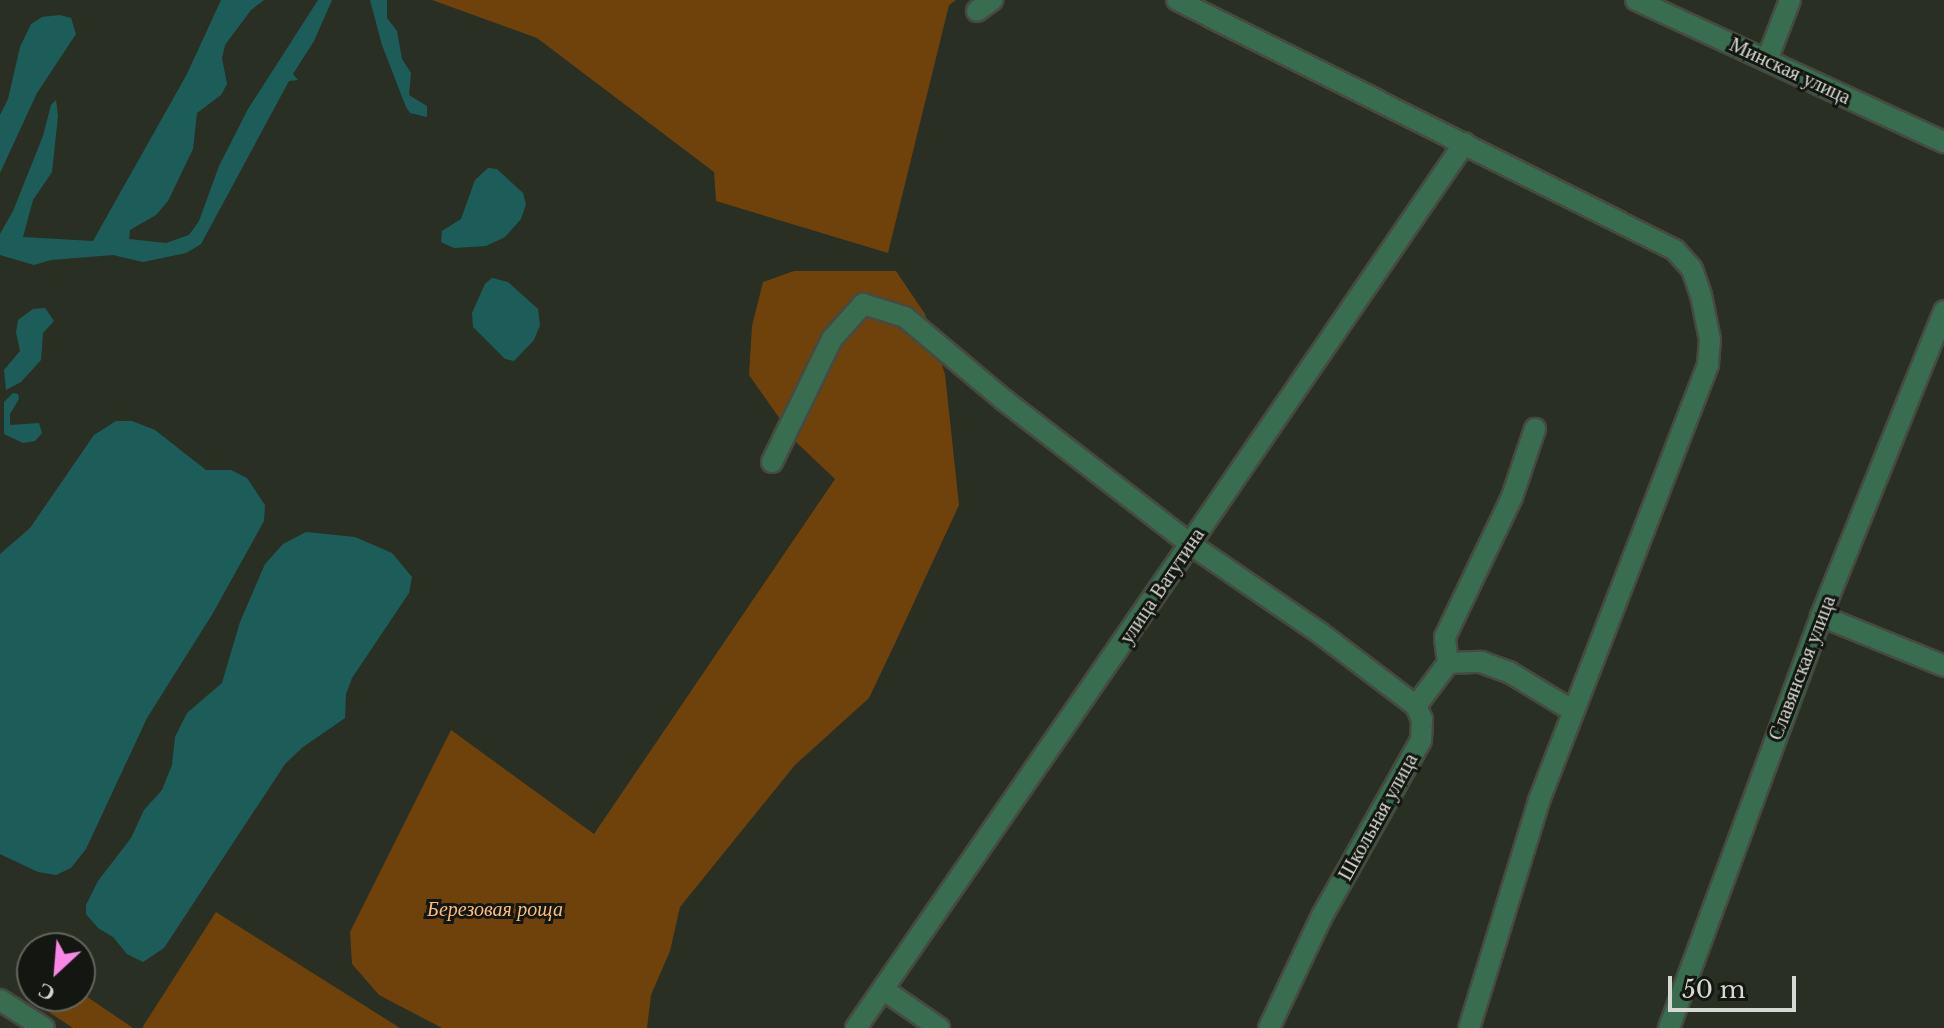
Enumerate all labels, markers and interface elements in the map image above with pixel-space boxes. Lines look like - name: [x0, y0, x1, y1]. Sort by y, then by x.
- street label: Минская улица: [1726, 33, 1854, 109]
- street label: улица Ватутина: [1114, 524, 1210, 648]
- street label: Славянская улица: [1763, 592, 1841, 744]
- street label: Школьная улица: [1333, 749, 1423, 885]
- park label: Березовая роща: [427, 897, 563, 921]
- north arrow: [16, 932, 96, 1012]
- scale bar: [1672, 960, 1800, 1010]
- text: 50 m: [1682, 975, 1745, 1004]
- text: С: [33, 977, 59, 1008]

